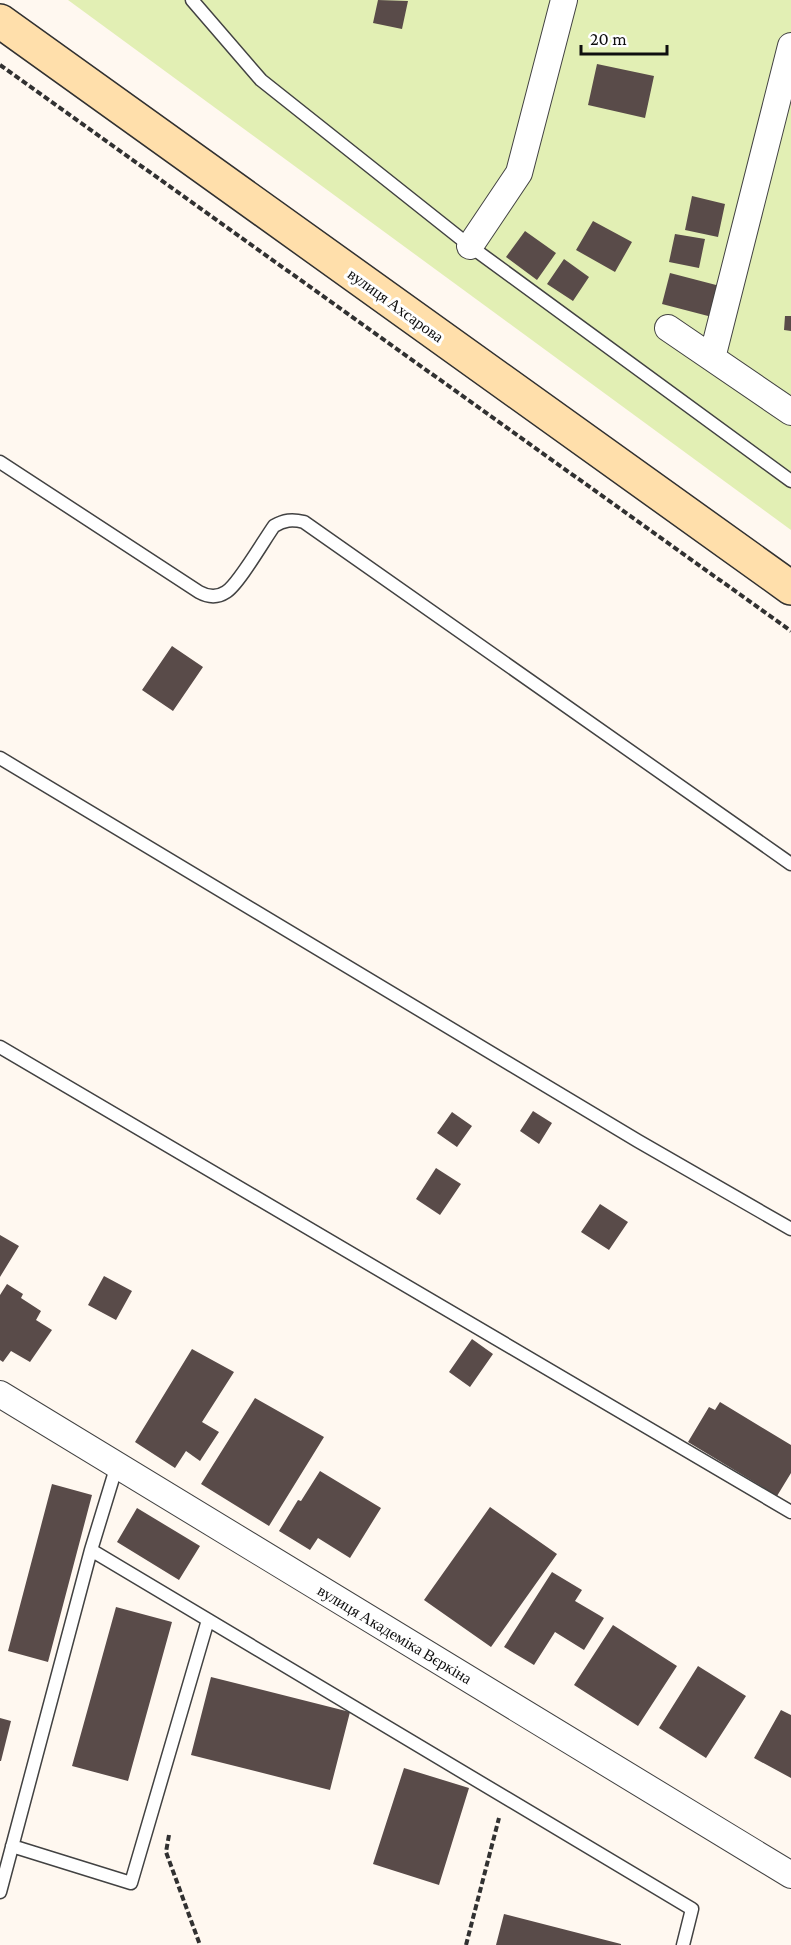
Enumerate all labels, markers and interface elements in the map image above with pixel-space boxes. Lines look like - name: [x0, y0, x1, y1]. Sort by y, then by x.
- scale bar: [581, 18, 666, 56]
- text: 20 m: [590, 29, 627, 49]
- street label: вулиця Ахсарова: [344, 265, 447, 347]
- street label: вулиця Академіка Вєркіна: [314, 1582, 475, 1688]

